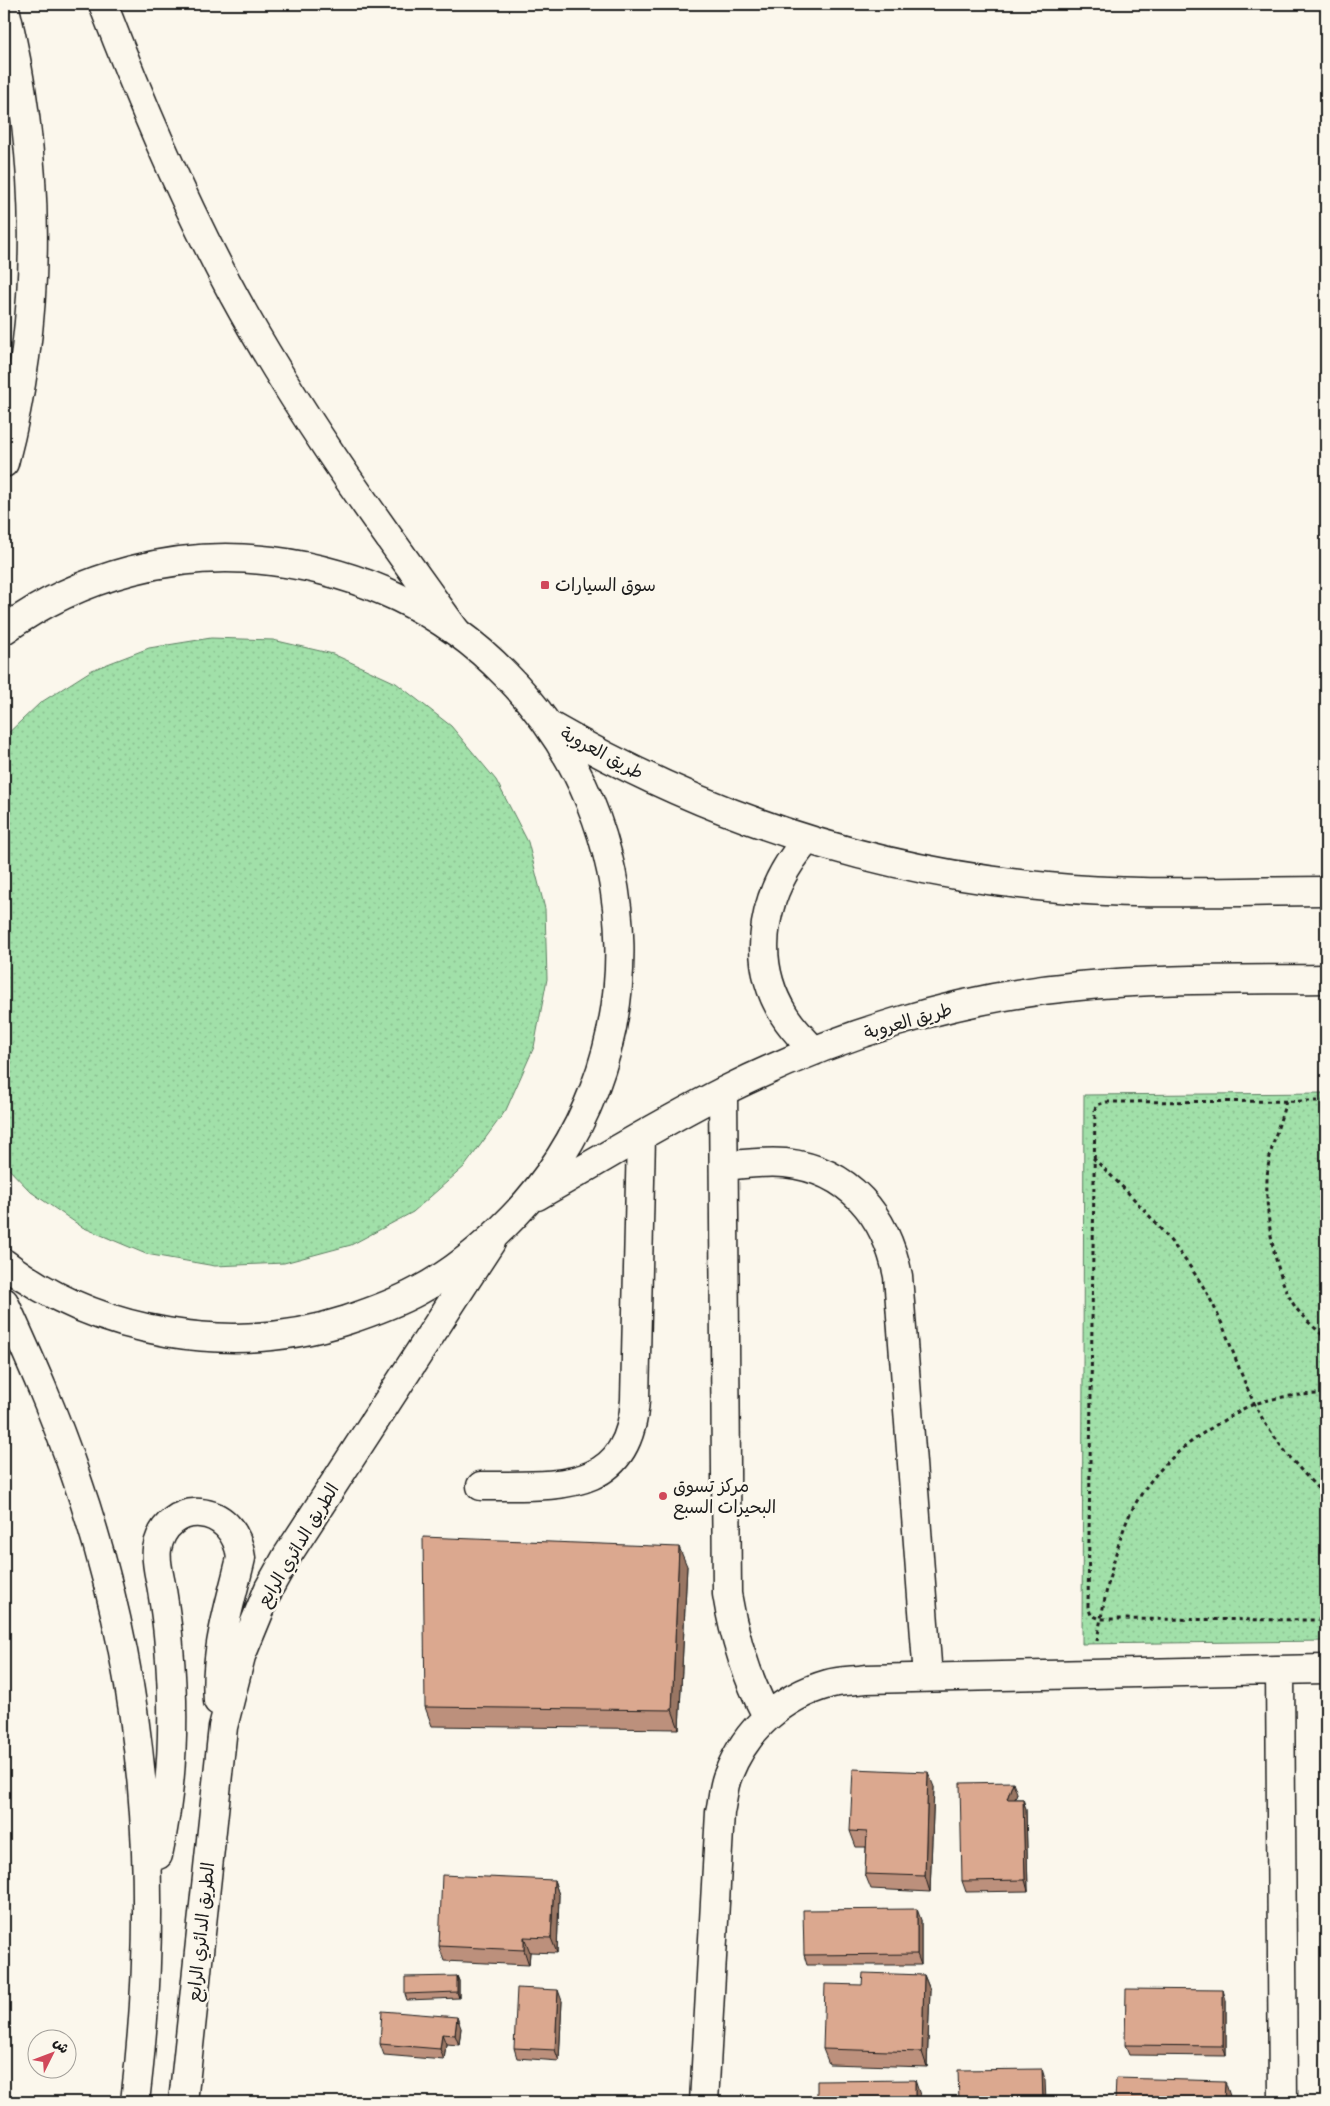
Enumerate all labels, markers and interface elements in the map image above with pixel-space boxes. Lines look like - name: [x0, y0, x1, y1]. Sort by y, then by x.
- place label: سوق السيارات: [555, 575, 656, 600]
- marker: سوق السيارات: [539, 579, 551, 591]
- street label: طريق العروبة: [555, 723, 647, 788]
- street label: طريق العروبة: [862, 999, 956, 1048]
- place label: مركز تسوق البحيرات السبع: [673, 1476, 776, 1522]
- street label: الطريق الدائري الرابع: [253, 1480, 347, 1613]
- marker: مركز تسوق البحيرات السبع: [657, 1490, 669, 1502]
- street label: الطريق الدائري الرابع: [184, 1861, 223, 2003]
- north arrow: [28, 2028, 78, 2078]
- text: ش: [48, 2034, 73, 2059]

